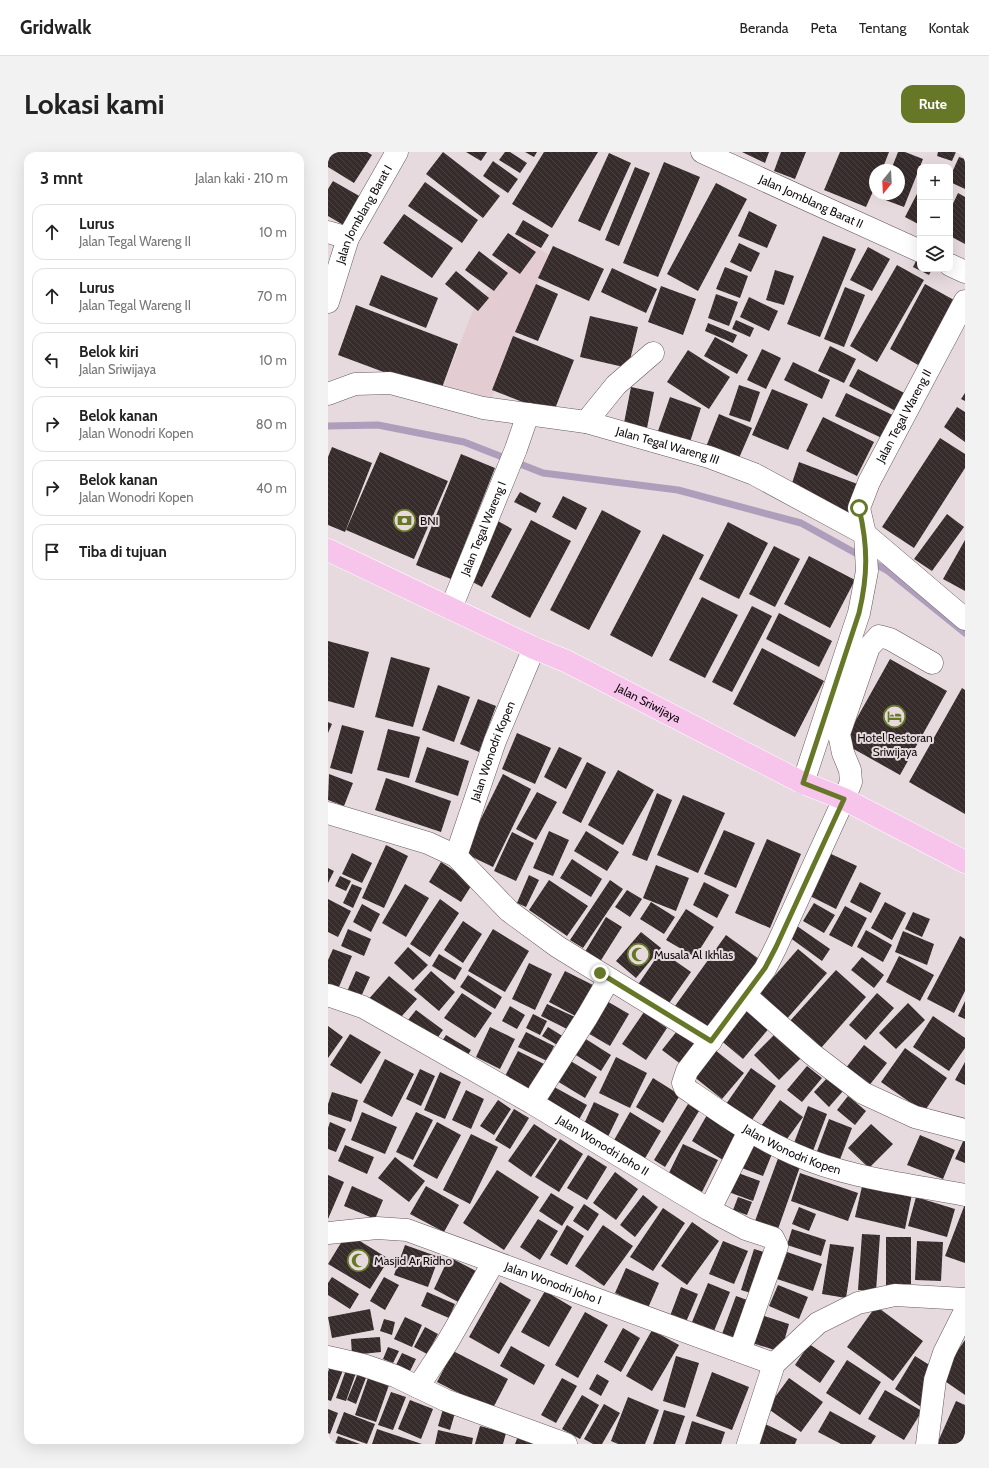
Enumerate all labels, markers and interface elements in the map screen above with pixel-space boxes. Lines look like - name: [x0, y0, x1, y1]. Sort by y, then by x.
- text: Gridwalk: [20, 16, 92, 39]
- text: Beranda: [740, 19, 789, 37]
- text: Peta: [811, 19, 837, 37]
- text: Tentang: [859, 19, 906, 37]
- text: Kontak: [928, 19, 969, 37]
- button: Rute: [901, 85, 965, 123]
- text: Lokasi kami: [24, 87, 164, 121]
- street label: Jalan Jomblang Barat I: [332, 162, 395, 267]
- north arrow: [869, 164, 905, 200]
- map controls: [917, 164, 953, 272]
- button: +: [917, 164, 953, 200]
- text: 3 mnt: [40, 168, 83, 188]
- text: Jalan kaki · 210 m: [195, 170, 288, 186]
- street label: Jalan Jomblang Barat II: [756, 171, 866, 231]
- button: −: [917, 200, 953, 236]
- text: Lurus: [79, 215, 114, 233]
- icon: ahead: [41, 221, 63, 243]
- text: 10 m: [259, 224, 287, 240]
- text: Jalan Tegal Wareng II: [79, 233, 191, 249]
- button: layers: [917, 236, 953, 272]
- text: Lurus: [79, 279, 114, 297]
- icon: ahead: [41, 285, 63, 307]
- text: 70 m: [257, 288, 287, 304]
- text: Jalan Tegal Wareng II: [79, 297, 191, 313]
- text: Belok kiri: [79, 343, 139, 361]
- icon: left: [41, 349, 63, 371]
- text: 10 m: [259, 352, 287, 368]
- text: Jalan Sriwijaya: [79, 361, 156, 377]
- street label: Jalan Tegal Wareng II: [872, 367, 934, 466]
- text: Belok kanan: [79, 407, 158, 425]
- icon: right: [41, 413, 63, 435]
- text: 80 m: [256, 416, 287, 432]
- street label: Jalan Tegal Wareng III: [614, 423, 722, 467]
- text: Jalan Wonodri Kopen: [79, 425, 194, 441]
- text: Belok kanan: [79, 471, 158, 489]
- icon: right: [41, 477, 63, 499]
- street label: Jalan Tegal Wareng I: [457, 479, 509, 579]
- text: 40 m: [256, 480, 287, 496]
- text: Jalan Wonodri Kopen: [79, 489, 194, 505]
- route start: [850, 499, 868, 517]
- bank icon: BNI: [391, 508, 417, 534]
- place label: BNI: [420, 513, 439, 528]
- icon: arrive: [41, 541, 63, 563]
- text: Tiba di tujuan: [79, 543, 167, 561]
- street label: Jalan Sriwijaya: [612, 679, 684, 726]
- street label: Jalan Wonodri Kopen: [467, 698, 518, 804]
- hotel icon: Hotel Restoran Sriwijaya: [882, 704, 908, 730]
- place label: Hotel Restoran Sriwijaya: [857, 730, 933, 759]
- mosque icon: Musala Al Ikhlas: [626, 942, 652, 968]
- place label: Musala Al Ikhlas: [654, 947, 733, 962]
- route end: [591, 964, 609, 982]
- street label: Jalan Wonodri Joho II: [553, 1111, 652, 1179]
- street label: Jalan Wonodri Kopen: [740, 1120, 843, 1177]
- mosque icon: Masjid Ar Ridho: [346, 1248, 372, 1274]
- place label: Masjid Ar Ridho: [374, 1253, 453, 1268]
- street label: Jalan Wonodri Joho I: [502, 1258, 604, 1307]

